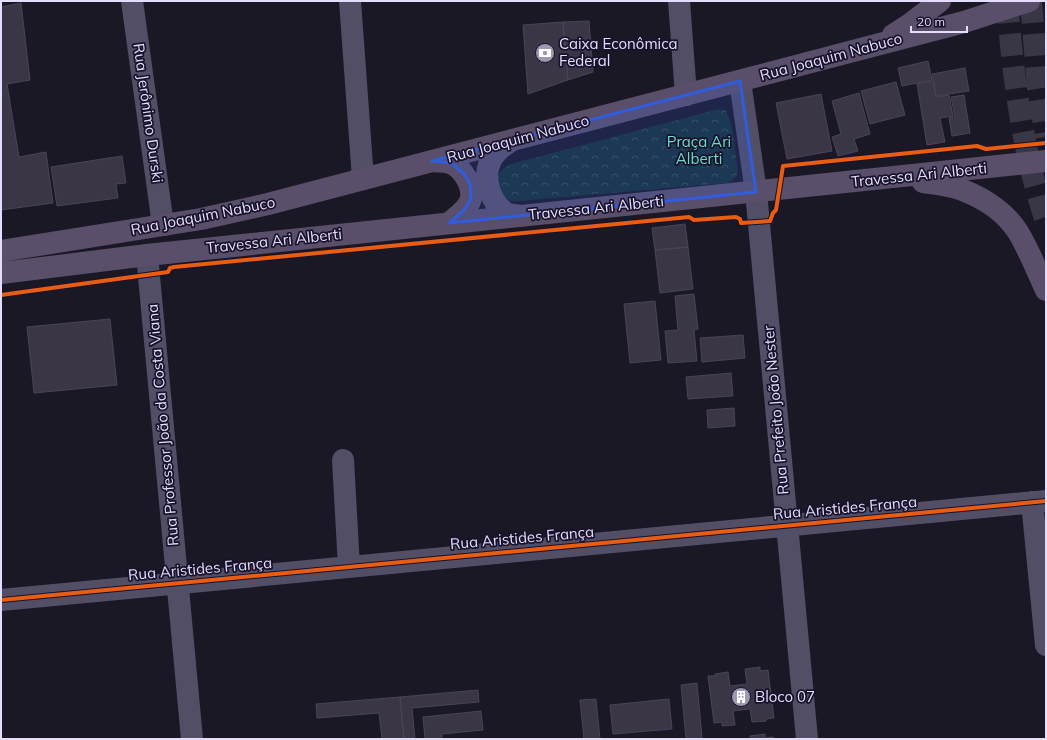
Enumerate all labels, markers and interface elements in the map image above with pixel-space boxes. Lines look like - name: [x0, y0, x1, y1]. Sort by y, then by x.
- scale bar: [911, 8, 967, 34]
- text: 20 m: [917, 14, 945, 29]
- street label: Rua Joaquim Nabuco: [758, 28, 904, 85]
- place label: Caixa Econômica Federal: [559, 34, 678, 70]
- street label: Rua Jerônimo Durski: [129, 42, 168, 184]
- bank icon: Caixa Econômica Federal: [534, 42, 556, 64]
- street label: Rua Joaquim Nabuco: [445, 110, 591, 167]
- park label: Praça Ari Alberti: [667, 132, 731, 168]
- street label: Travessa Ari Alberti: [850, 158, 988, 191]
- street label: Travessa Ari Alberti: [527, 191, 665, 224]
- street label: Rua Joaquim Nabuco: [129, 192, 277, 239]
- street label: Travessa Ari Alberti: [205, 224, 343, 257]
- street label: Rua Professor João da Costa Viana: [142, 303, 183, 547]
- street label: Rua Prefeito João Nester: [759, 324, 792, 495]
- street label: Rua Aristides França: [772, 492, 918, 523]
- street label: Rua Aristides França: [449, 522, 595, 553]
- street label: Rua Aristides França: [127, 553, 273, 584]
- building icon: Bloco 07: [730, 686, 752, 708]
- place label: Bloco 07: [755, 687, 815, 706]

